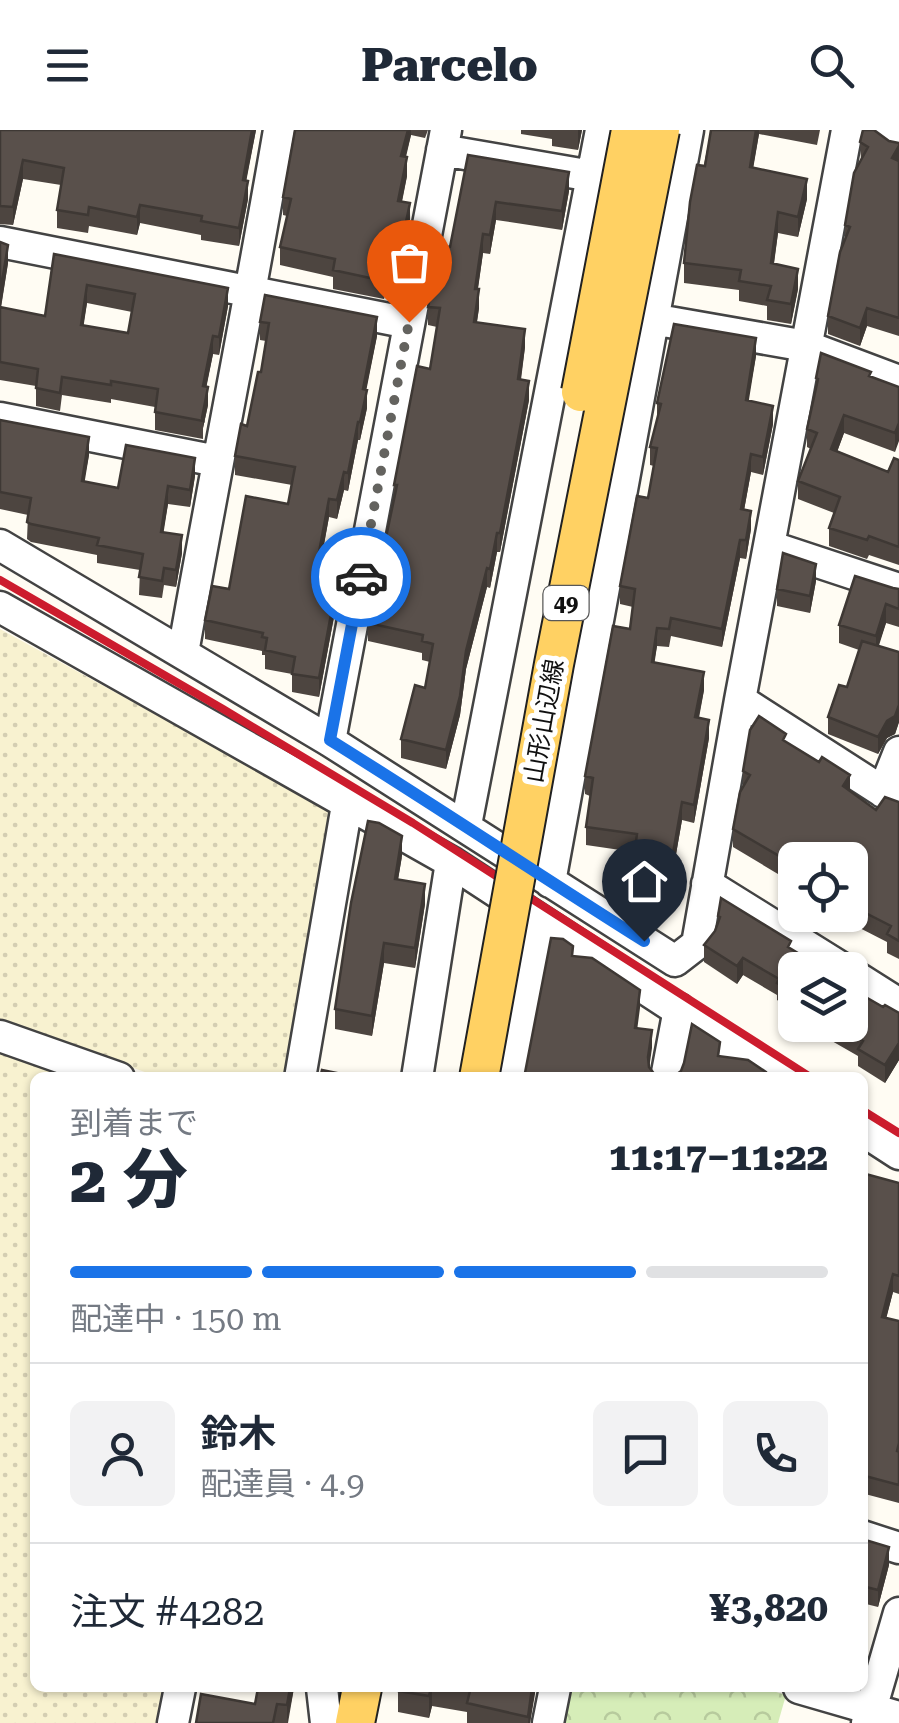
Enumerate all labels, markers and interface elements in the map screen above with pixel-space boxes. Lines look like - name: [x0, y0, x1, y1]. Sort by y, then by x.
- icon: menu: [40, 38, 95, 93]
- icon: search: [804, 38, 859, 93]
- text: Parcelo: [361, 39, 538, 92]
- pin: [367, 220, 452, 323]
- icon: bag: [382, 235, 437, 290]
- courier: [311, 527, 411, 627]
- icon: car: [334, 550, 389, 605]
- road number: 49: [544, 586, 588, 620]
- street label: 山形山辺線: [519, 657, 569, 785]
- pin: [602, 839, 687, 942]
- map controls: [778, 842, 868, 1042]
- button: locate: [778, 842, 868, 932]
- icon: home: [617, 854, 672, 909]
- button: layers: [778, 952, 868, 1042]
- text: 到着まで: [70, 1104, 198, 1142]
- text: 11:17–11:22: [609, 1135, 828, 1179]
- text: 2 分: [70, 1142, 188, 1218]
- text: 配達中 · 150 m: [70, 1300, 281, 1338]
- button: person: [70, 1401, 175, 1506]
- button: chat: [593, 1401, 698, 1506]
- button: phone: [723, 1401, 828, 1506]
- text: 鈴木: [200, 1412, 276, 1456]
- text: 配達員 · 4.9: [200, 1465, 364, 1503]
- text: ¥3,820: [709, 1586, 828, 1630]
- text: 注文 #4282: [70, 1590, 265, 1634]

